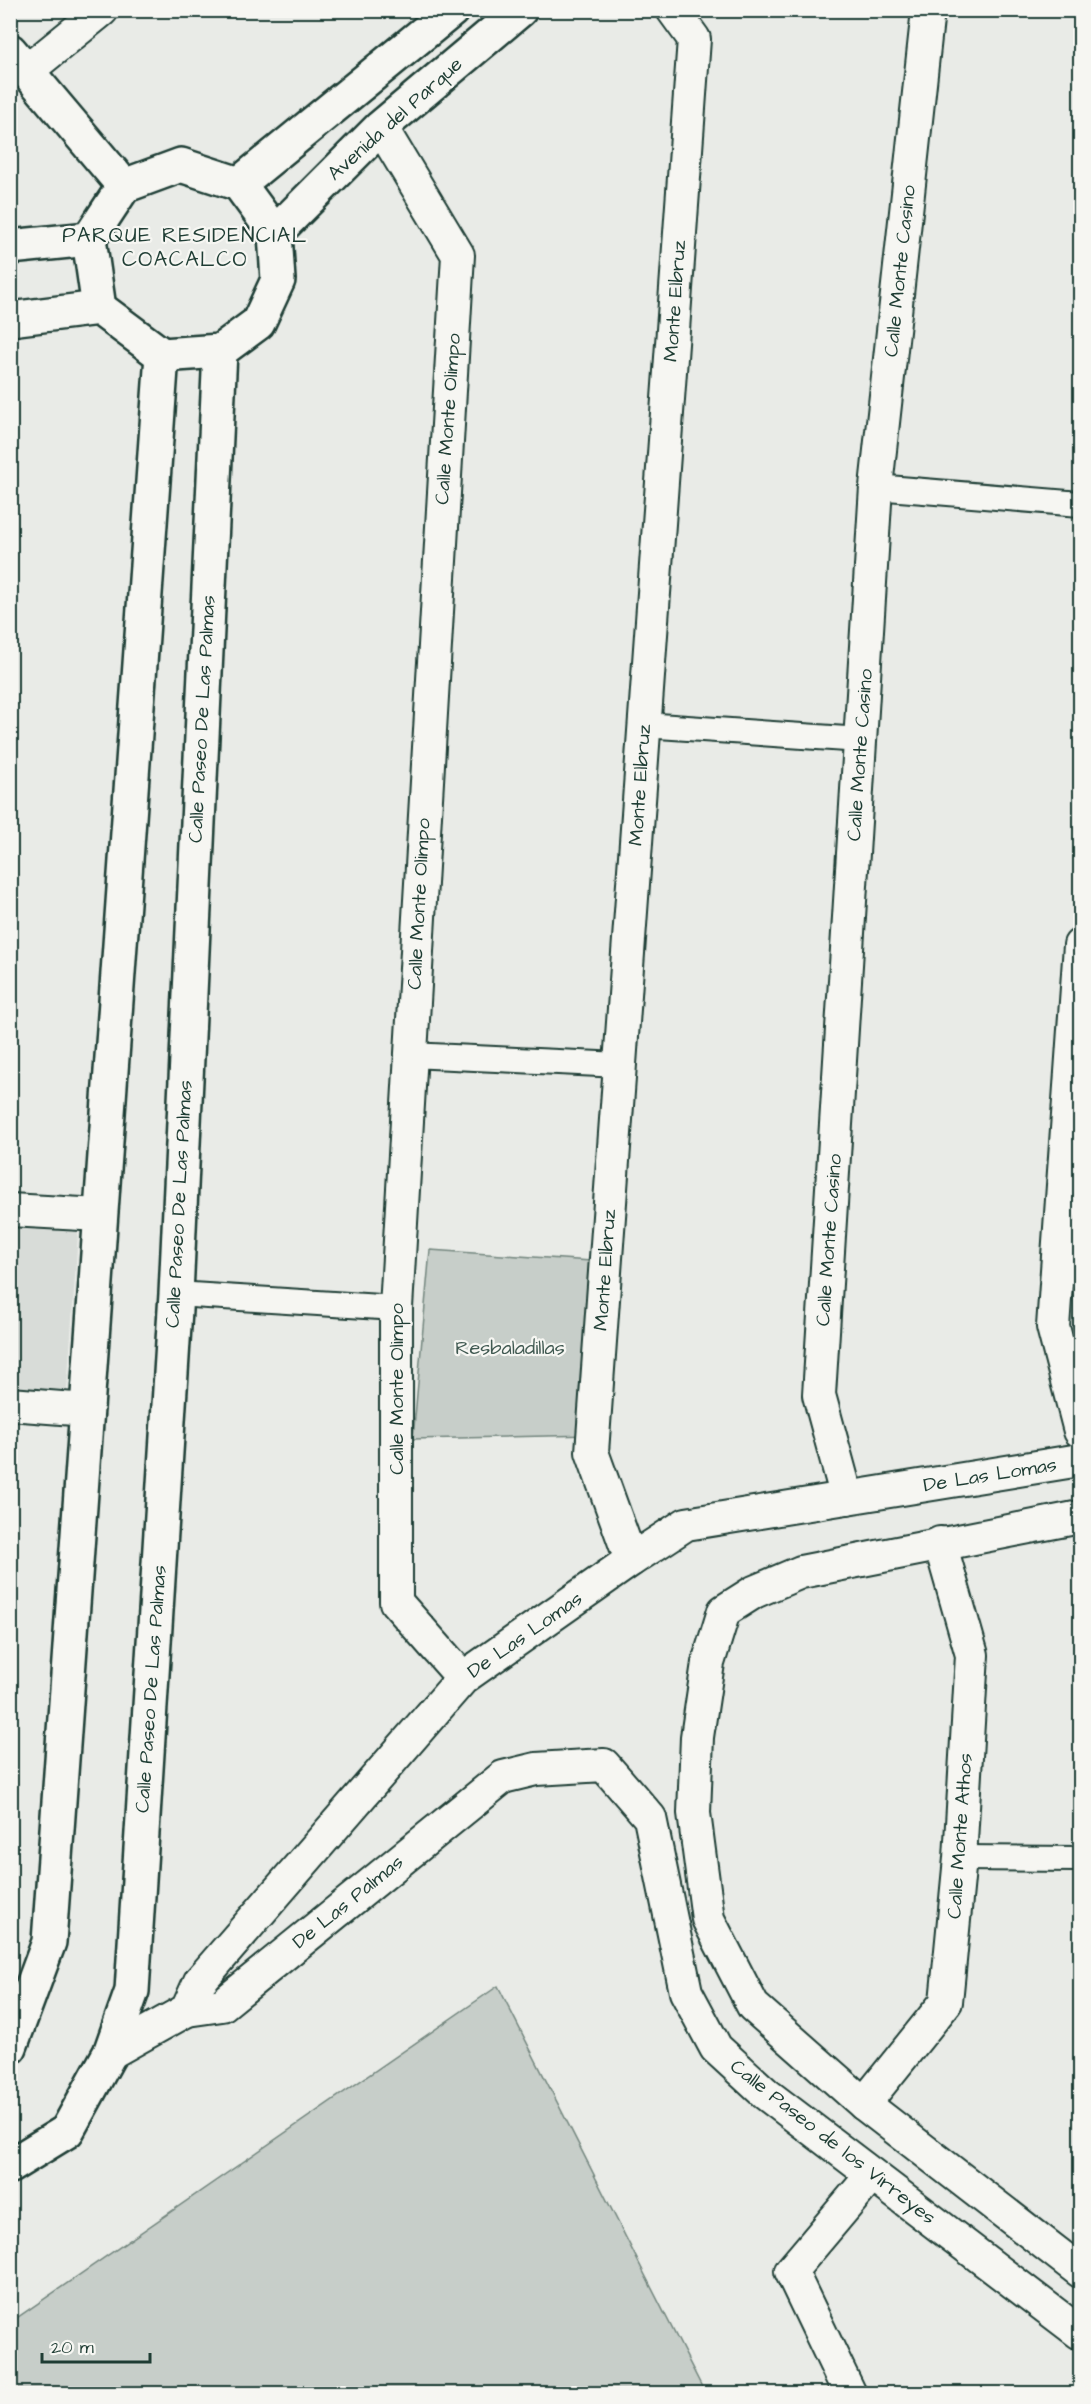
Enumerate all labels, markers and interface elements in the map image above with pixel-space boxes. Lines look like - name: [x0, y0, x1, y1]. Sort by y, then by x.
- street label: Avenida del Parque: [321, 51, 469, 187]
- street label: Calle Monte Casino: [877, 184, 923, 358]
- district label: PARQUE RESIDENCIAL COACALCO: [62, 221, 308, 274]
- street label: Monte Elbruz: [657, 239, 693, 363]
- street label: Calle Monte Olimpo: [428, 332, 468, 506]
- street label: Calle Paseo De Las Palmas: [182, 594, 222, 844]
- street label: Calle Monte Casino: [840, 668, 880, 842]
- street label: Monte Elbruz: [622, 723, 658, 847]
- street label: Calle Monte Olimpo: [401, 818, 437, 990]
- street label: Calle Paseo De Las Palmas: [159, 1079, 199, 1329]
- street label: Calle Monte Casino: [809, 1153, 849, 1327]
- street label: Monte Elbruz: [587, 1208, 623, 1332]
- street label: Calle Monte Olimpo: [383, 1303, 411, 1475]
- park label: Resbaladillas: [455, 1334, 565, 1362]
- street label: De Las Lomas: [921, 1451, 1059, 1499]
- street label: Calle Paseo De Las Palmas: [128, 1564, 174, 1814]
- street label: De Las Lomas: [462, 1585, 588, 1685]
- street label: Calle Monte Athos: [940, 1752, 980, 1920]
- street label: De Las Palmas: [286, 1848, 410, 1956]
- street label: Calle Paseo de los Virreyes: [724, 2053, 942, 2232]
- scale bar: [42, 2326, 150, 2364]
- text: 20 m: [51, 2335, 94, 2360]

